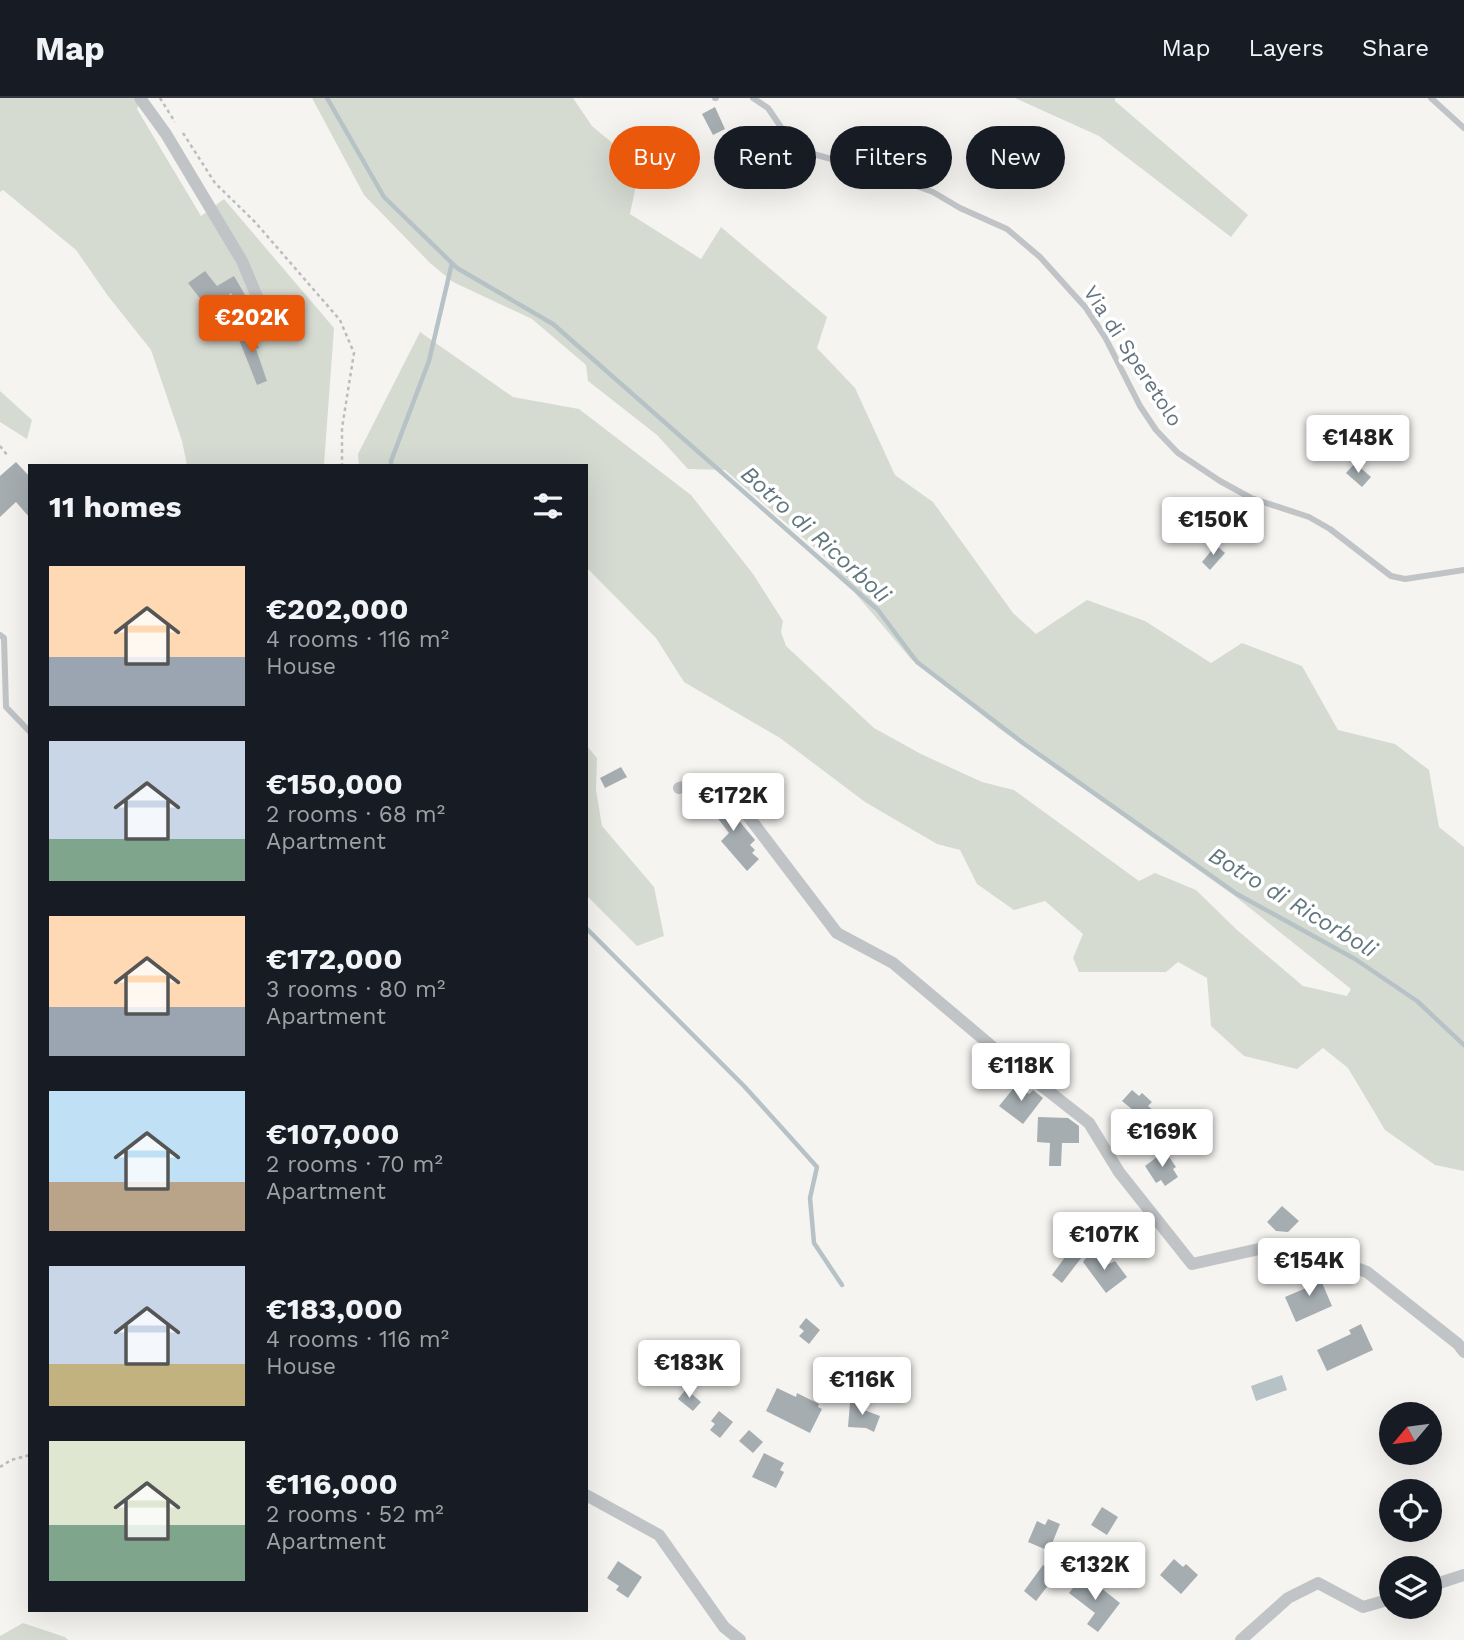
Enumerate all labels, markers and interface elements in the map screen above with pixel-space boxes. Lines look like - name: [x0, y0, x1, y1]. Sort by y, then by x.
- text: Map: [35, 29, 105, 68]
- text: Map: [1162, 34, 1210, 62]
- text: Layers: [1248, 34, 1324, 62]
- text: Share: [1362, 34, 1429, 62]
- chip: Buy: [609, 126, 700, 189]
- chip: Rent: [714, 126, 816, 189]
- chip: Filters: [830, 126, 952, 189]
- chip: New: [966, 126, 1065, 189]
- street label: Via di Speretolo: [1079, 281, 1188, 431]
- pin: €202K: [203, 296, 301, 355]
- text: €202K: [215, 304, 289, 331]
- pin: €148K: [1309, 416, 1407, 475]
- text: €148K: [1322, 424, 1394, 451]
- water label: Botro di Ricorboli: [736, 460, 897, 609]
- icon: filters: [529, 487, 567, 525]
- text: 11 homes: [49, 489, 182, 524]
- pin: €150K: [1164, 498, 1262, 557]
- text: €150K: [1178, 506, 1248, 533]
- text: €202,000: [266, 591, 409, 626]
- icon: home: [105, 594, 189, 678]
- text: 4 rooms · 116 m²: [266, 626, 449, 653]
- text: House: [266, 653, 336, 680]
- text: €150,000: [266, 766, 403, 801]
- icon: home: [105, 769, 189, 853]
- pin: €172K: [684, 774, 782, 833]
- text: €172K: [698, 782, 768, 809]
- text: 2 rooms · 68 m²: [266, 801, 445, 828]
- text: Apartment: [266, 828, 386, 855]
- water label: Botro di Ricorboli: [1204, 842, 1383, 964]
- text: €172,000: [266, 941, 402, 976]
- icon: home: [105, 944, 189, 1028]
- text: 3 rooms · 80 m²: [266, 976, 445, 1003]
- text: Apartment: [266, 1003, 386, 1030]
- pin: €118K: [972, 1044, 1070, 1103]
- text: €118K: [988, 1052, 1054, 1079]
- pin: €169K: [1113, 1110, 1211, 1169]
- text: €107,000: [266, 1116, 400, 1151]
- text: €169K: [1127, 1118, 1197, 1145]
- icon: home: [105, 1119, 189, 1203]
- text: 2 rooms · 70 m²: [266, 1151, 443, 1178]
- text: Apartment: [266, 1178, 386, 1205]
- pin: €107K: [1055, 1212, 1153, 1272]
- text: €107K: [1069, 1221, 1139, 1248]
- pin: €154K: [1260, 1238, 1358, 1298]
- text: €154K: [1274, 1247, 1344, 1274]
- text: €183,000: [266, 1291, 403, 1326]
- icon: home: [105, 1294, 189, 1378]
- text: 4 rooms · 116 m²: [266, 1326, 449, 1353]
- pin: €183K: [640, 1340, 738, 1400]
- text: €183K: [654, 1349, 724, 1376]
- text: House: [266, 1353, 336, 1380]
- pin: €116K: [813, 1358, 911, 1417]
- text: €116K: [829, 1366, 895, 1393]
- north arrow: [1379, 1402, 1442, 1465]
- map controls: [1379, 1402, 1442, 1619]
- text: €116,000: [266, 1466, 398, 1501]
- icon: home: [105, 1469, 189, 1553]
- button: locate: [1379, 1479, 1442, 1542]
- text: 2 rooms · 52 m²: [266, 1501, 444, 1528]
- text: Apartment: [266, 1528, 386, 1555]
- pin: €132K: [1046, 1542, 1144, 1602]
- text: €132K: [1060, 1551, 1130, 1578]
- button: layers: [1379, 1556, 1442, 1619]

